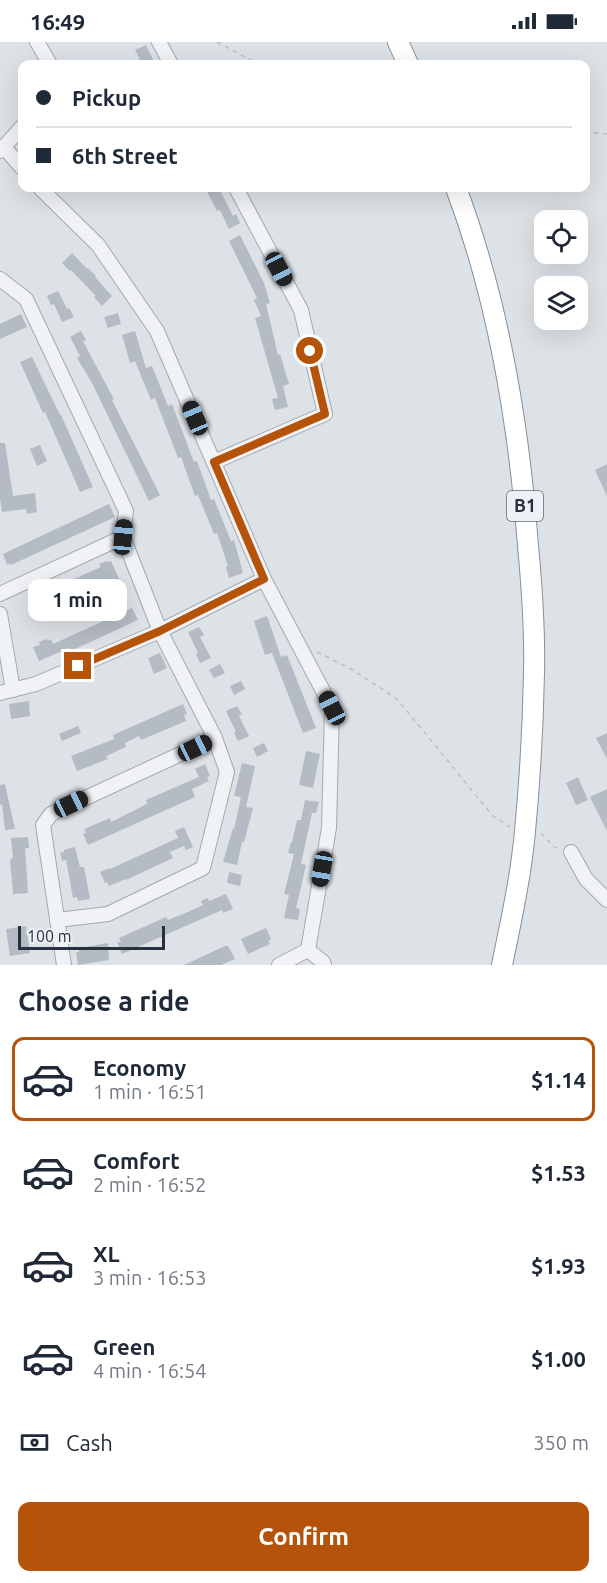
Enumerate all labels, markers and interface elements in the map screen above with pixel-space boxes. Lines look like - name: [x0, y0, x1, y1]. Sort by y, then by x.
- text: 16:49: [30, 9, 85, 34]
- text: Pickup: [72, 85, 141, 110]
- text: 6th Street: [72, 143, 178, 168]
- map controls: [534, 210, 588, 330]
- button: locate: [534, 210, 588, 264]
- car: [263, 249, 295, 289]
- button: layers: [534, 276, 588, 330]
- route start: [296, 337, 323, 364]
- car: [180, 398, 210, 438]
- road number: B1: [507, 491, 543, 521]
- car: [112, 518, 134, 556]
- callout: 1 min: [28, 579, 128, 621]
- text: 1 min: [52, 588, 103, 611]
- route end: [64, 652, 91, 679]
- car: [316, 688, 348, 728]
- car: [175, 732, 215, 764]
- car: [51, 788, 91, 820]
- car: [310, 850, 334, 888]
- scale bar: [18, 923, 165, 950]
- text: 100 m: [27, 927, 72, 945]
- text: Choose a ride: [18, 986, 190, 1016]
- icon: car: [21, 1052, 75, 1106]
- text: Economy: [93, 1055, 186, 1080]
- text: $1.14: [531, 1067, 586, 1092]
- text: 1 min · 16:51: [93, 1080, 207, 1103]
- icon: car: [21, 1145, 75, 1199]
- text: Comfort: [93, 1148, 180, 1173]
- text: $1.53: [531, 1160, 586, 1185]
- text: 2 min · 16:52: [93, 1173, 207, 1196]
- icon: car: [21, 1238, 75, 1292]
- text: XL: [93, 1241, 120, 1266]
- text: $1.93: [531, 1253, 586, 1278]
- text: 3 min · 16:53: [93, 1266, 207, 1289]
- icon: car: [21, 1331, 75, 1385]
- text: Green: [93, 1334, 155, 1359]
- text: $1.00: [531, 1346, 586, 1371]
- text: 4 min · 16:54: [93, 1359, 207, 1382]
- icon: cash: [18, 1426, 51, 1459]
- text: Cash: [66, 1430, 113, 1455]
- text: 350 m: [533, 1431, 589, 1454]
- button: Confirm: [18, 1502, 589, 1571]

